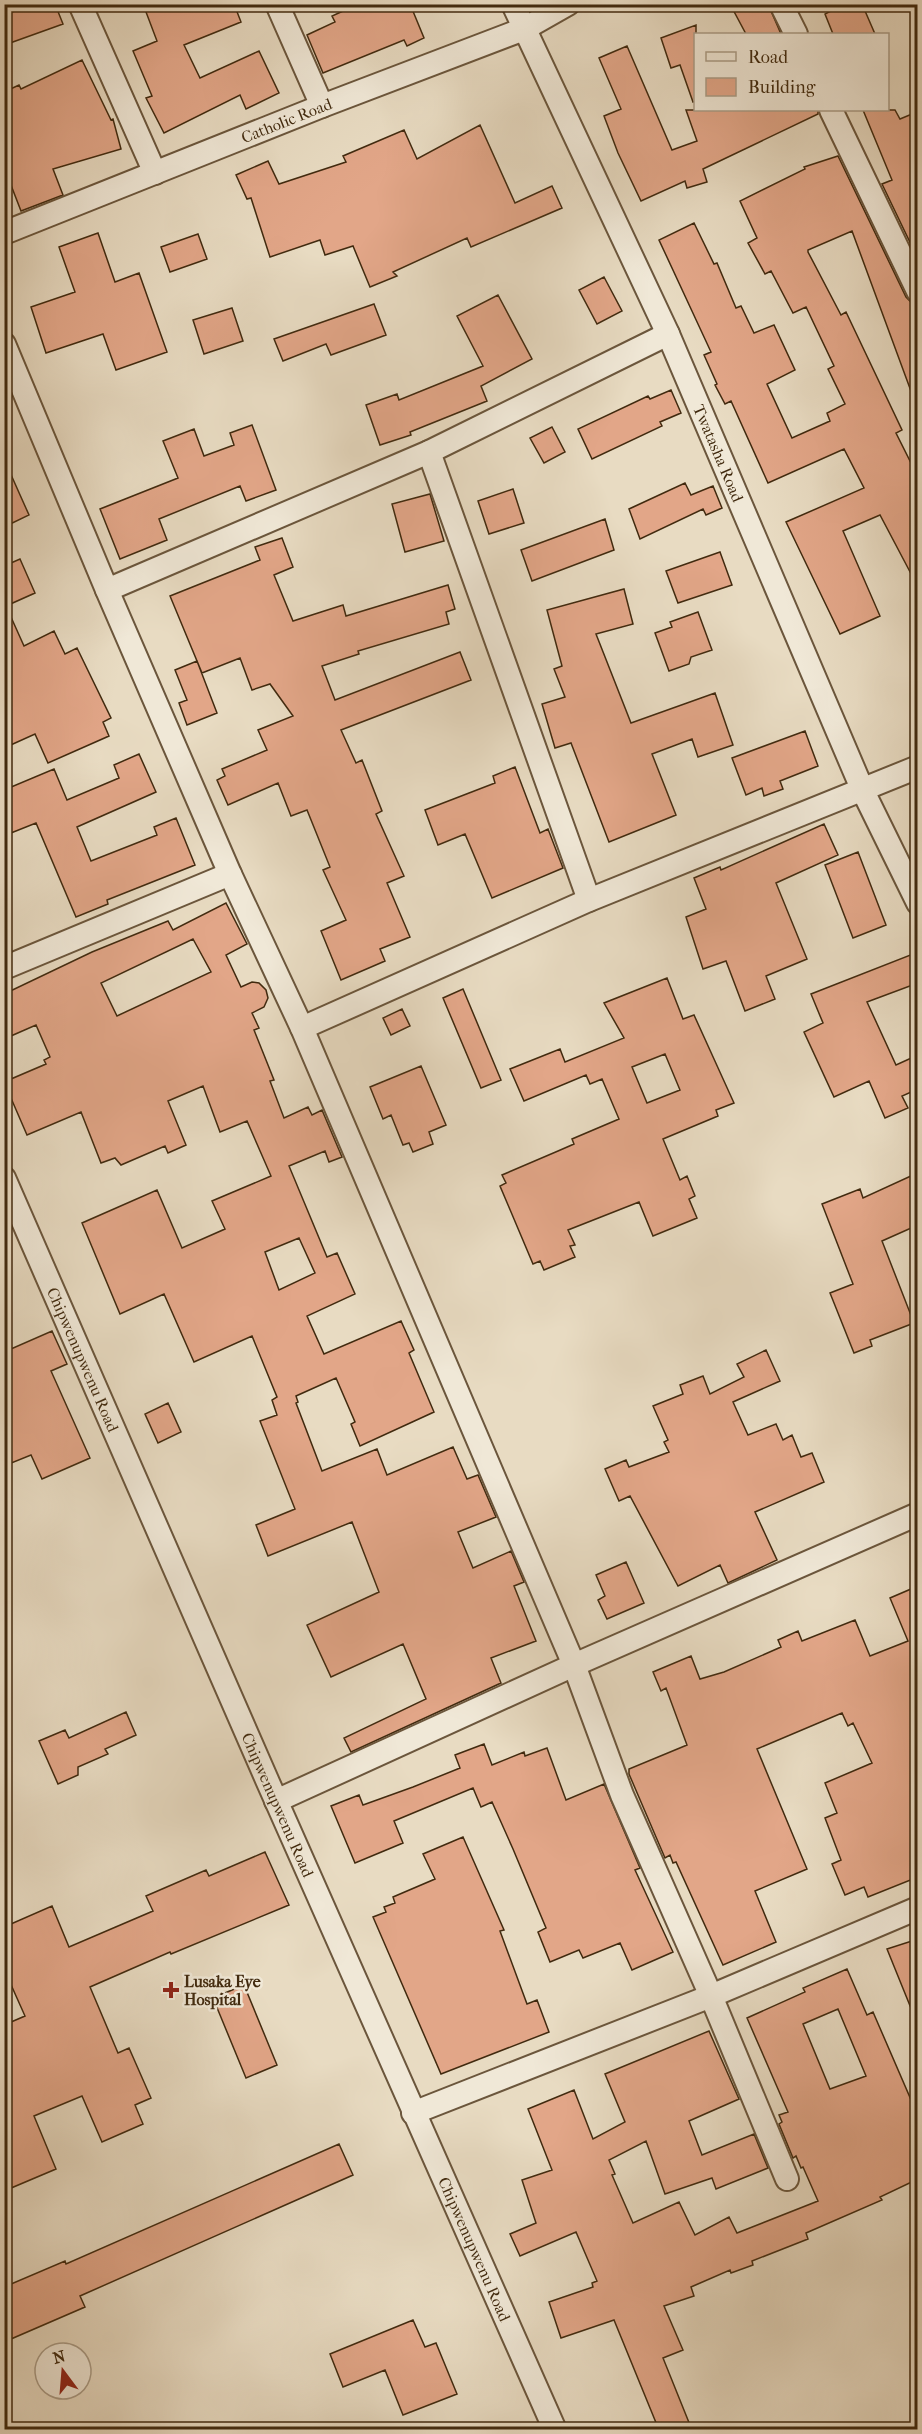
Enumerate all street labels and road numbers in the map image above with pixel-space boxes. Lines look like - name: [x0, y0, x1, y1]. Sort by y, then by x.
- street label: Catholic Road: [238, 94, 335, 147]
- street label: Twatasha Road: [690, 401, 748, 505]
- street label: Chipwenupwenu Road: [43, 1284, 123, 1435]
- street label: Chipwenupwenu Road: [238, 1730, 318, 1880]
- street label: Chipwenupwenu Road: [435, 2174, 515, 2324]

